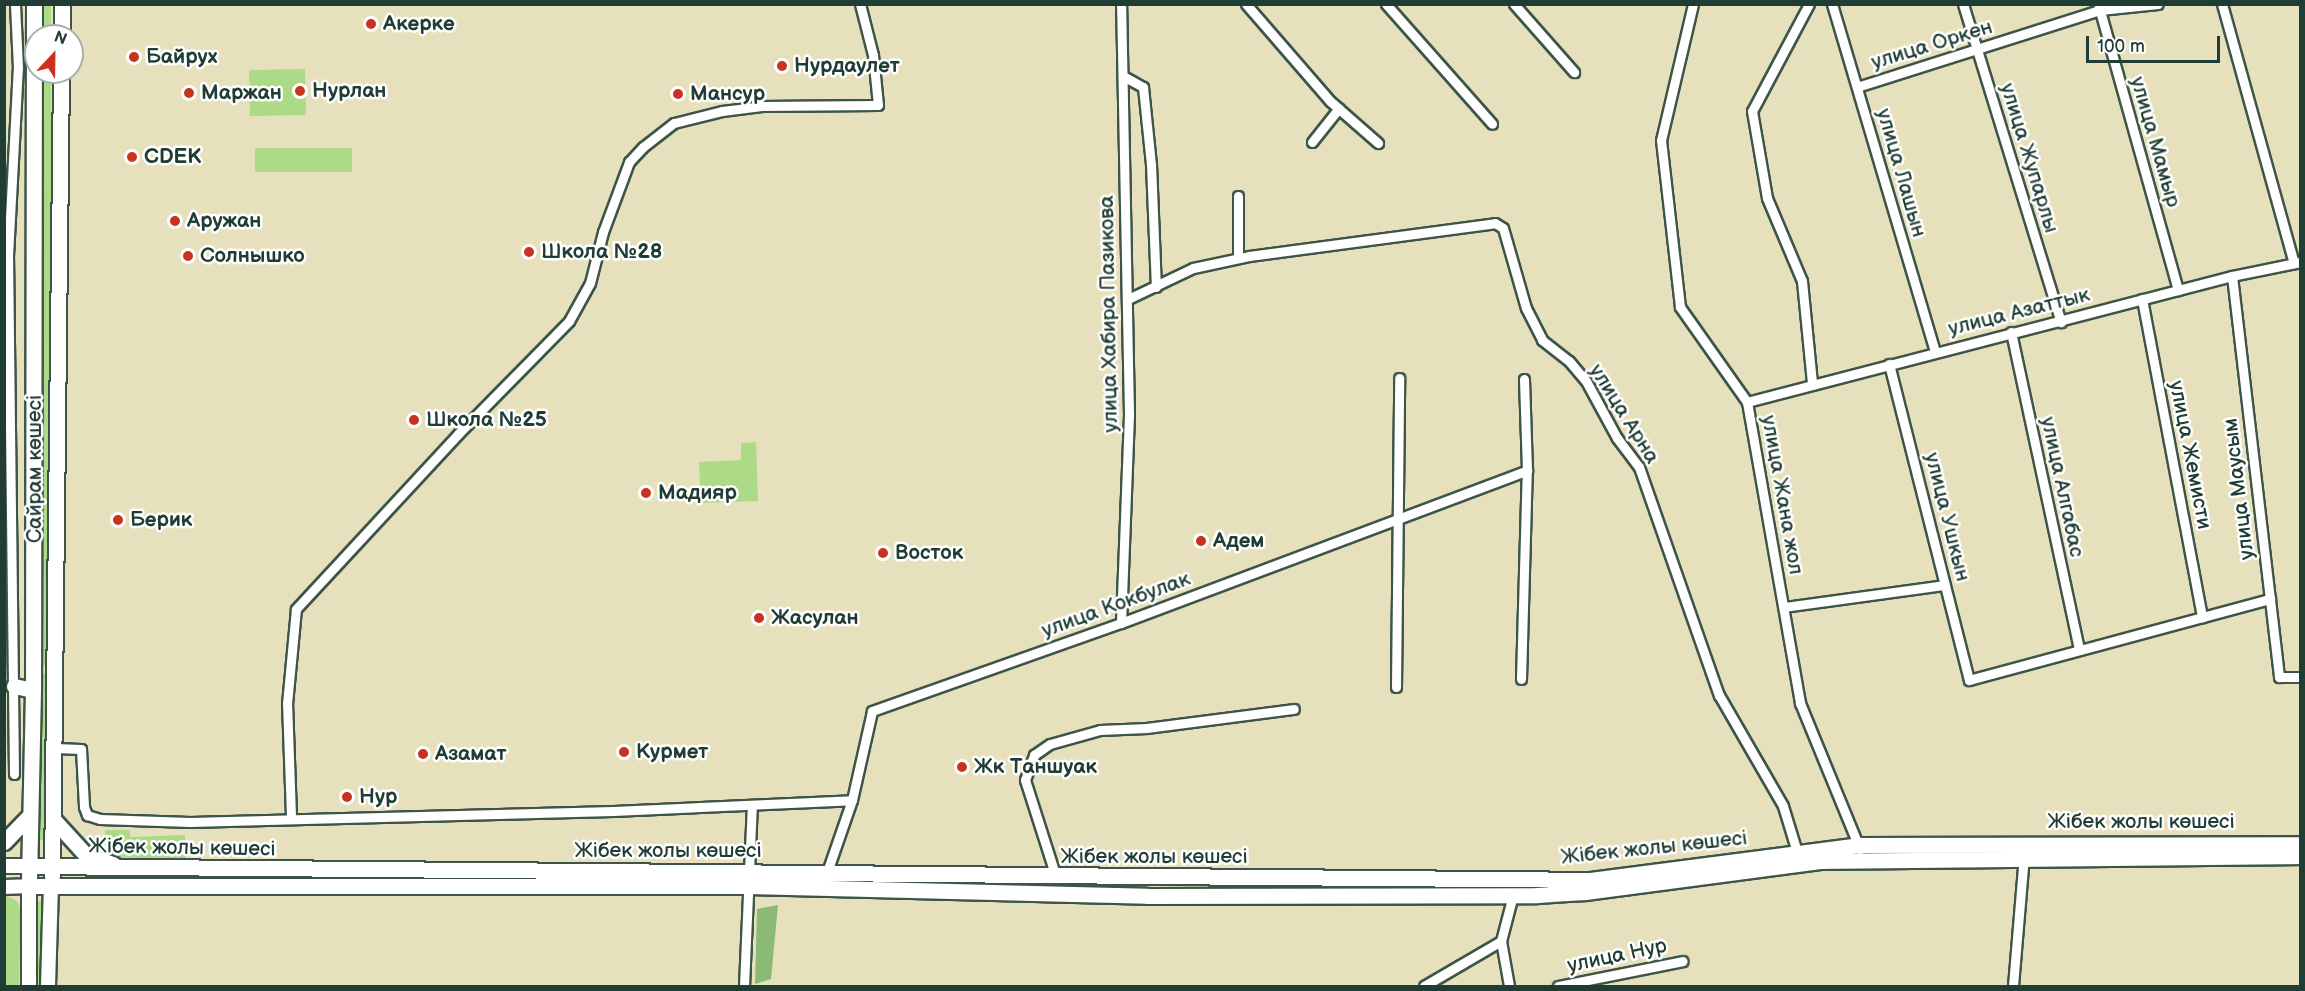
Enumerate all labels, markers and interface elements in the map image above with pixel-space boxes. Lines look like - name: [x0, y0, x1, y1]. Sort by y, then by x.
- place label: Акерке: [383, 11, 455, 37]
- street label: улица Оркен: [1868, 15, 1996, 75]
- marker: Акерке: [364, 17, 378, 31]
- north arrow: [24, 24, 84, 84]
- scale bar: [2089, 24, 2222, 62]
- text: N: [51, 28, 69, 50]
- text: 100 m: [2097, 36, 2145, 57]
- place label: Байрух: [146, 44, 217, 70]
- marker: Байрух: [127, 50, 141, 64]
- place label: Нурдаулет: [794, 53, 900, 79]
- marker: Нурдаулет: [775, 59, 789, 73]
- street label: улица Мамыр: [2124, 74, 2186, 210]
- place label: Нурлан: [312, 78, 386, 104]
- place label: Маржан: [201, 80, 282, 106]
- street label: улица Жупарлы: [1994, 80, 2064, 236]
- place label: Мансур: [690, 81, 765, 107]
- marker: Нурлан: [293, 84, 307, 98]
- marker: Маржан: [182, 86, 196, 100]
- marker: Мансур: [671, 87, 685, 101]
- street label: улица Лашын: [1871, 106, 1931, 240]
- place label: CDEK: [144, 144, 201, 170]
- marker: CDEK: [125, 150, 139, 164]
- street label: улица Хабира Пазикова: [1094, 195, 1124, 433]
- place label: Аружан: [187, 208, 261, 234]
- marker: Аружан: [168, 214, 182, 228]
- place label: Школа №28: [541, 239, 662, 265]
- place label: Солнышко: [200, 243, 305, 269]
- marker: Школа №28: [522, 245, 536, 259]
- marker: Солнышко: [181, 249, 195, 263]
- street label: улица Азаттык: [1946, 282, 2092, 342]
- street label: улица Арна: [1583, 360, 1665, 468]
- street label: улица Жемисти: [2163, 378, 2217, 532]
- street label: Сайрам көшесі: [22, 395, 48, 543]
- place label: Школа №25: [426, 407, 547, 433]
- marker: Школа №25: [407, 413, 421, 427]
- street label: улица Жана жол: [1756, 413, 1808, 577]
- street label: улица Алгабас: [2035, 415, 2089, 559]
- street label: улица Маусым: [2218, 417, 2260, 561]
- street label: улица Ушкын: [1919, 450, 1975, 584]
- place label: Мадияр: [658, 480, 737, 506]
- marker: Мадияр: [639, 486, 653, 500]
- place label: Берик: [130, 507, 192, 533]
- marker: Берик: [111, 513, 125, 527]
- place label: Адем: [1213, 528, 1264, 554]
- marker: Адем: [1194, 534, 1208, 548]
- place label: Восток: [895, 540, 963, 566]
- marker: Восток: [876, 546, 890, 560]
- street label: улица Кокбулак: [1038, 566, 1194, 644]
- place label: Жасулан: [771, 605, 859, 631]
- marker: Жасулан: [752, 611, 766, 625]
- place label: Курмет: [636, 739, 708, 765]
- place label: Азамат: [435, 741, 507, 767]
- marker: Курмет: [617, 745, 631, 759]
- marker: Азамат: [416, 747, 430, 761]
- place label: Жк Таншуак: [974, 754, 1097, 780]
- marker: Жк Таншуак: [955, 760, 969, 774]
- place label: Нур: [359, 784, 397, 810]
- marker: Нур: [340, 790, 354, 804]
- street label: Жібек жолы көшесі: [2047, 809, 2235, 835]
- street label: Жібек жолы көшесі: [1560, 826, 1748, 870]
- street label: Жібек жолы көшесі: [88, 834, 276, 862]
- street label: Жібек жолы көшесі: [574, 838, 762, 864]
- street label: Жібек жолы көшесі: [1060, 844, 1248, 870]
- street label: улица Нур: [1565, 933, 1669, 979]

